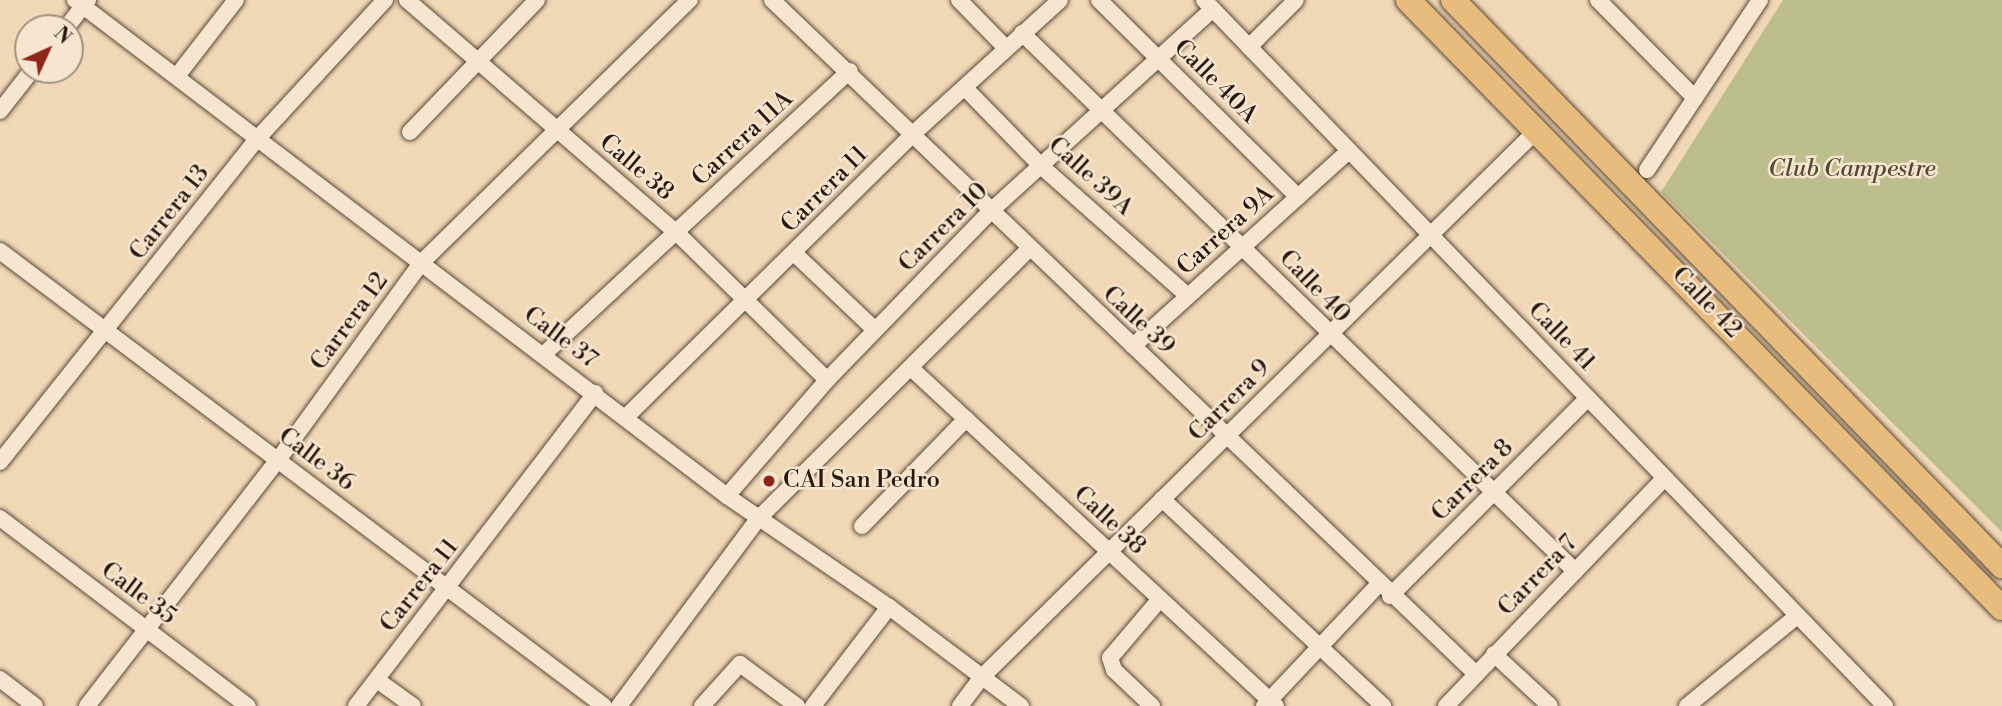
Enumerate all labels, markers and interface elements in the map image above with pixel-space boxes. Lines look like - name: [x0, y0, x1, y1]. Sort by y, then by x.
- north arrow: [14, 14, 84, 84]
- text: N: [49, 22, 76, 49]
- street label: Calle 40A: [1167, 34, 1263, 130]
- street label: Carrera 11A: [687, 85, 799, 193]
- street label: Calle 38: [593, 129, 679, 207]
- street label: Calle 39A: [1042, 131, 1138, 223]
- street label: Carrera 11: [776, 141, 874, 239]
- park label: Club Campestre: [1768, 156, 1936, 184]
- street label: Carrera 13: [124, 160, 216, 266]
- street label: Carrera 10: [893, 177, 995, 279]
- street label: Carrera 9A: [1172, 180, 1280, 282]
- street label: Calle 40: [1272, 245, 1356, 329]
- street label: Calle 42: [1665, 261, 1747, 345]
- street label: Carrera 12: [305, 268, 395, 376]
- street label: Calle 39: [1096, 281, 1180, 361]
- street label: Calle 41: [1521, 297, 1601, 377]
- street label: Calle 37: [517, 301, 603, 375]
- street label: Carrera 9: [1183, 354, 1277, 448]
- street label: Calle 36: [272, 422, 360, 498]
- street label: Carrera 8: [1426, 434, 1520, 528]
- place label: CAI San Pedro: [783, 467, 940, 495]
- marker: CAI San Pedro: [761, 473, 777, 489]
- street label: Calle 38: [1067, 481, 1151, 561]
- street label: Carrera 7: [1492, 530, 1584, 622]
- street label: Carrera 11: [375, 534, 465, 638]
- street label: Calle 35: [95, 557, 181, 631]

